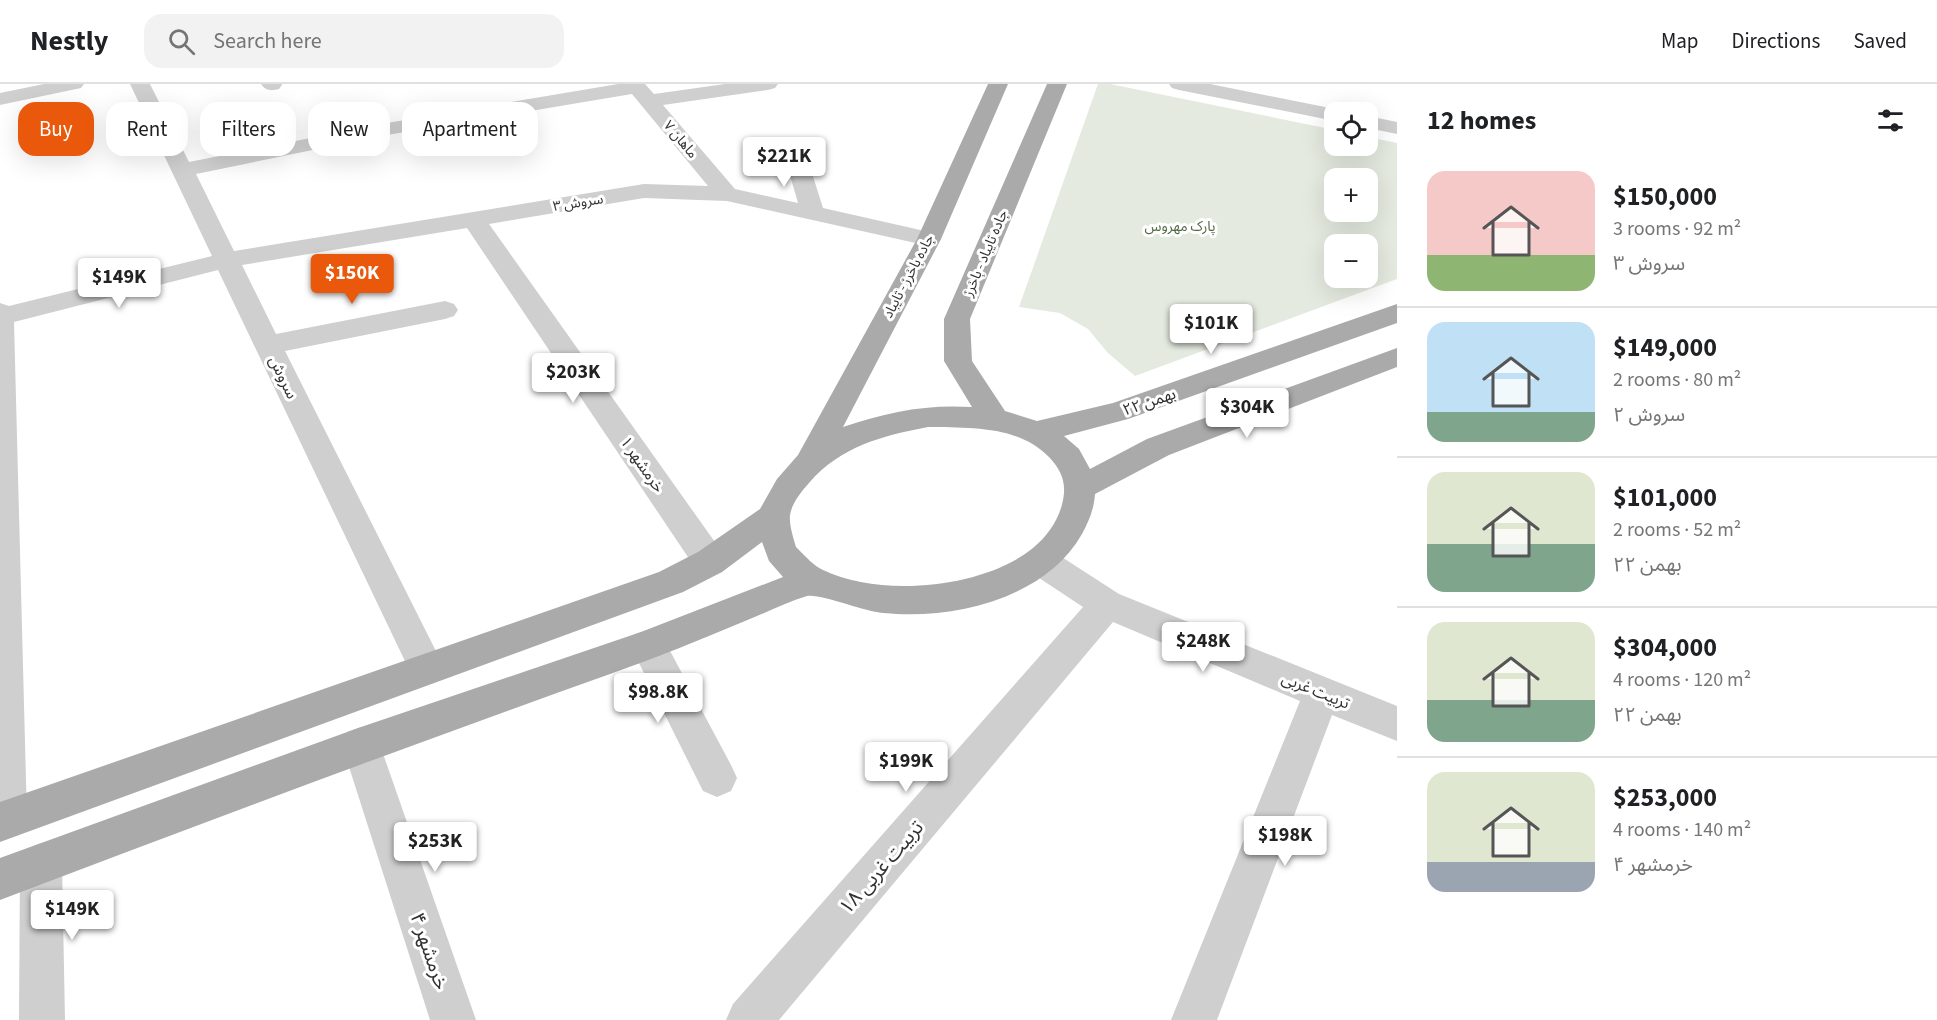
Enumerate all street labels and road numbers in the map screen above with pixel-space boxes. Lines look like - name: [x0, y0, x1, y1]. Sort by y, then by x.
- street label: ماهان ۷: [658, 116, 702, 163]
- street label: سروش ۳: [552, 189, 605, 217]
- street label: جاده تایباد - باخرز: [958, 207, 1013, 301]
- street label: جاده باخرز - تایباد: [878, 231, 939, 322]
- street label: سروش: [263, 352, 303, 403]
- street label: ۲۲ بهمن: [1120, 383, 1179, 421]
- street label: خرمشهر ۱: [615, 432, 670, 497]
- street label: تربیت غربی: [1278, 667, 1353, 715]
- street label: تربیت غربی ۱۸: [833, 814, 931, 921]
- street label: خرمشهر ۴: [403, 909, 455, 994]

